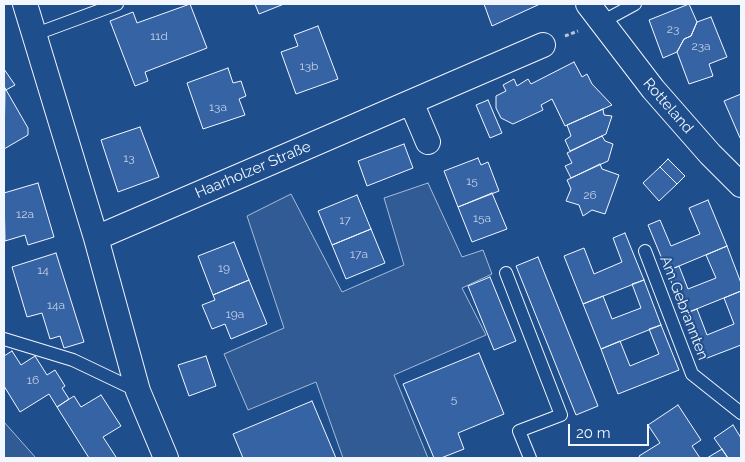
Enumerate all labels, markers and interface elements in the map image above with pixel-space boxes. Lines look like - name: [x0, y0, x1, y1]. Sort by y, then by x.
- house number: 23: [667, 22, 679, 36]
- house number: 11d: [150, 29, 168, 43]
- house number: 23a: [691, 39, 711, 53]
- house number: 13b: [300, 59, 318, 73]
- street label: Rotteland: [639, 75, 697, 137]
- house number: 13a: [209, 100, 227, 114]
- street label: Haarholzer Straße: [192, 138, 314, 202]
- house number: 13: [123, 151, 135, 165]
- house number: 15: [466, 174, 478, 188]
- house number: 26: [583, 188, 597, 202]
- house number: 12a: [16, 207, 34, 221]
- house number: 15a: [473, 211, 491, 225]
- house number: 17: [339, 213, 351, 227]
- house number: 17a: [350, 247, 368, 261]
- street label: Am Gebrannten: [656, 254, 712, 362]
- house number: 19: [218, 261, 230, 275]
- house number: 14: [37, 263, 49, 277]
- house number: 14a: [47, 298, 65, 312]
- house number: 19a: [226, 307, 244, 321]
- house number: 16: [27, 373, 39, 387]
- house number: 5: [451, 392, 457, 406]
- scale bar: [570, 414, 651, 446]
- text: 20 m: [576, 424, 611, 442]

